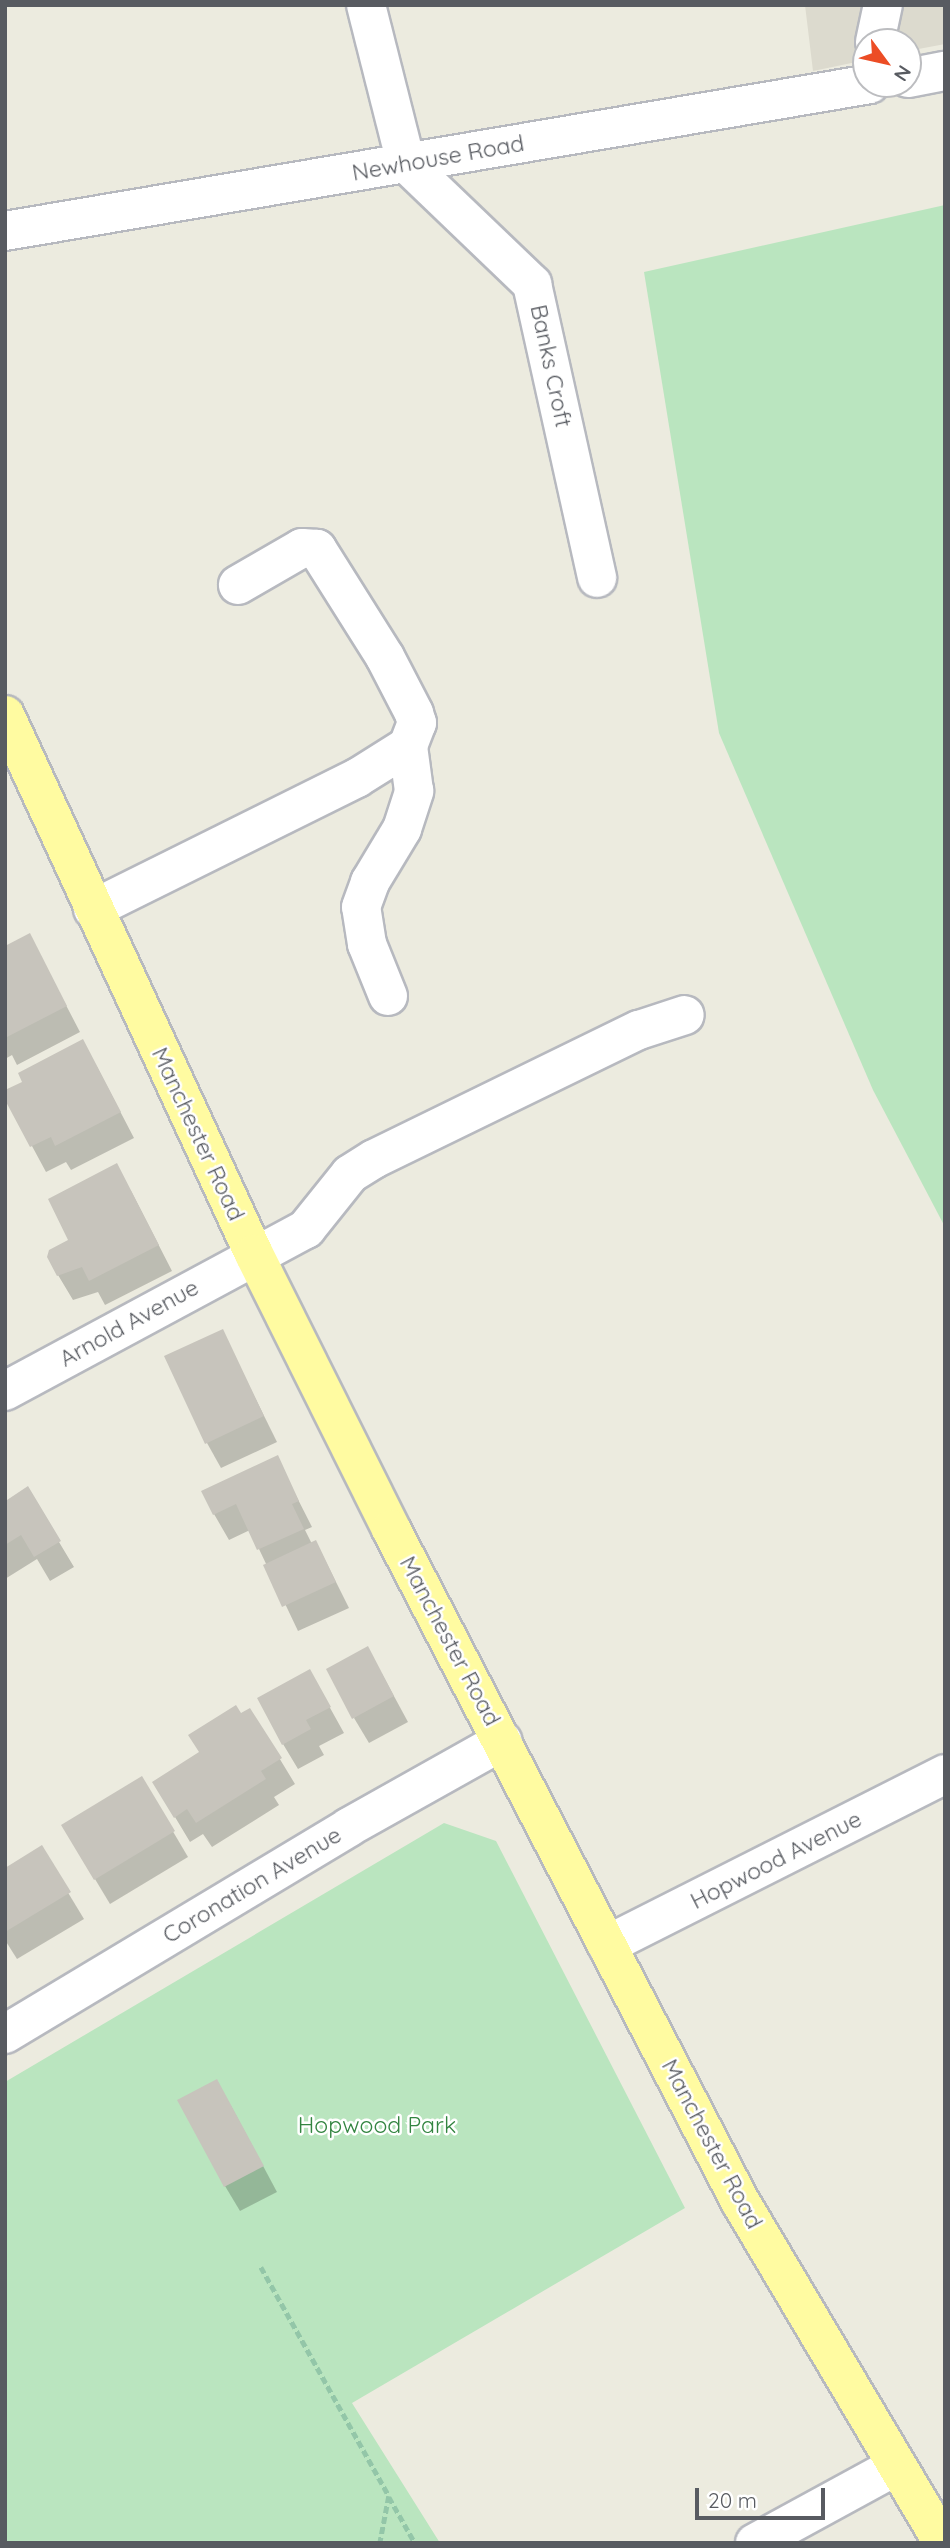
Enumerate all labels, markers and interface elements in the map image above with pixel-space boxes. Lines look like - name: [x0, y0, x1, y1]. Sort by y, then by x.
- north arrow: [852, 28, 922, 98]
- text: N: [889, 61, 917, 86]
- street label: Newhouse Road: [350, 129, 526, 187]
- street label: Banks Croft: [525, 302, 577, 430]
- street label: Manchester Road: [146, 1043, 250, 1225]
- street label: Arnold Avenue: [55, 1273, 203, 1373]
- street label: Manchester Road: [394, 1552, 506, 1730]
- street label: Hopwood Avenue: [686, 1805, 866, 1915]
- street label: Coronation Avenue: [158, 1821, 346, 1949]
- street label: Manchester Road: [656, 2055, 768, 2233]
- park label: Hopwood Park: [298, 2111, 456, 2139]
- scale bar: [698, 2474, 828, 2518]
- text: 20 m: [708, 2487, 757, 2513]

